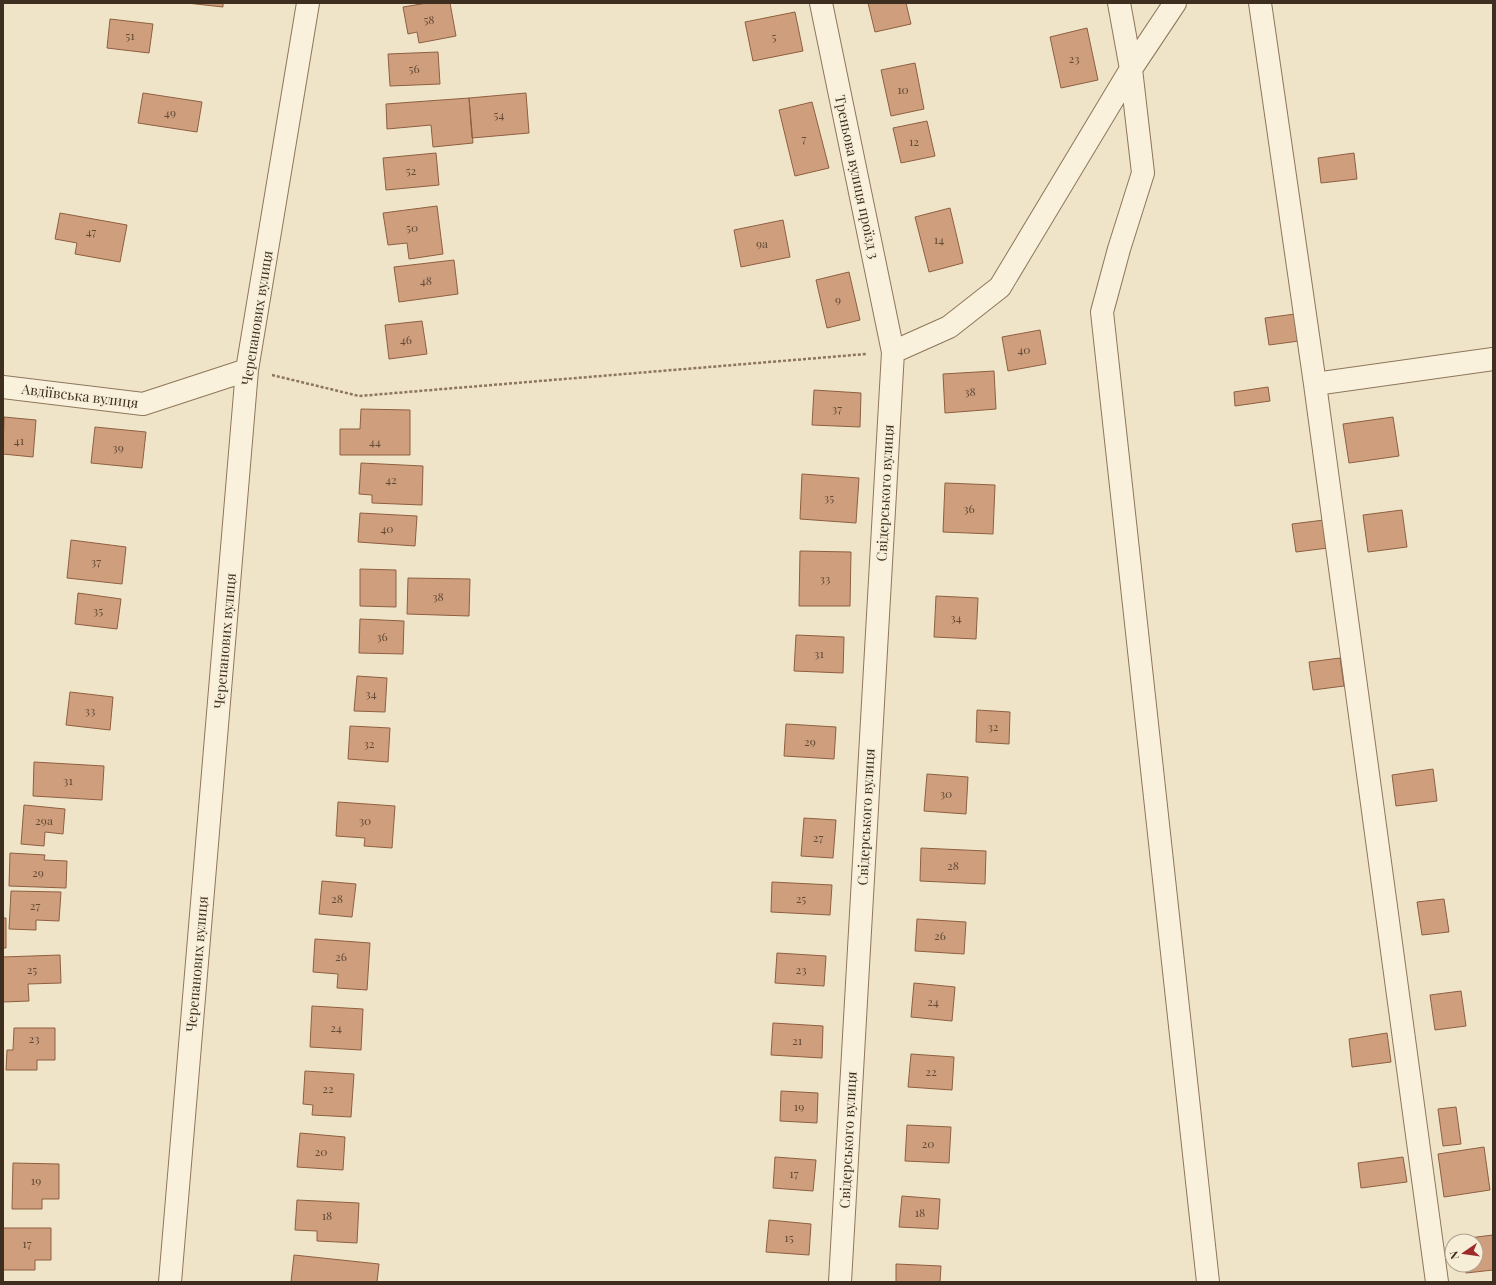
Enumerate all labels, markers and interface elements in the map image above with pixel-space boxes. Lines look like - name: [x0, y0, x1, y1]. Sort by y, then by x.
- house number: 58: [423, 11, 435, 27]
- house number: 51: [125, 27, 135, 43]
- house number: 5: [772, 28, 777, 44]
- house number: 23: [1068, 50, 1080, 66]
- house number: 56: [408, 60, 420, 76]
- house number: 10: [897, 81, 909, 97]
- street label: Треньова вулиця проїзд 3: [831, 93, 884, 261]
- house number: 49: [164, 104, 176, 120]
- house number: 54: [494, 106, 505, 122]
- house number: 7: [802, 130, 807, 146]
- house number: 12: [909, 133, 919, 149]
- house number: 52: [406, 162, 417, 178]
- house number: 50: [406, 219, 418, 235]
- house number: 47: [86, 223, 96, 239]
- house number: 14: [934, 231, 944, 247]
- house number: 9а: [756, 235, 768, 251]
- street label: Черепанових вулиця: [236, 249, 277, 387]
- house number: 48: [420, 272, 432, 288]
- house number: 9: [835, 291, 841, 307]
- house number: 46: [400, 331, 412, 347]
- house number: 40: [1017, 341, 1031, 357]
- street label: Авдіївська вулиця: [19, 379, 140, 412]
- house number: 38: [964, 383, 976, 399]
- house number: 37: [832, 400, 842, 416]
- street label: Свiдерського вулиця: [871, 424, 898, 562]
- house number: 41: [14, 432, 25, 448]
- house number: 44: [369, 433, 381, 449]
- house number: 39: [112, 439, 124, 455]
- house number: 42: [385, 471, 397, 487]
- house number: 35: [824, 489, 834, 505]
- house number: 36: [963, 500, 975, 516]
- house number: 40: [380, 520, 394, 536]
- house number: 37: [91, 553, 101, 569]
- house number: 33: [820, 570, 830, 586]
- street label: Черепанових вулиця: [209, 572, 240, 710]
- house number: 38: [432, 588, 444, 604]
- house number: 35: [93, 602, 103, 618]
- house number: 34: [950, 609, 962, 625]
- house number: 36: [376, 628, 388, 644]
- house number: 31: [814, 645, 824, 661]
- house number: 34: [365, 685, 377, 701]
- house number: 33: [85, 702, 95, 718]
- house number: 32: [987, 718, 999, 734]
- house number: 29: [804, 733, 816, 749]
- house number: 32: [363, 735, 375, 751]
- street label: Свiдерського вулиця: [852, 748, 879, 886]
- house number: 31: [63, 772, 73, 788]
- house number: 30: [940, 785, 952, 801]
- house number: 29а: [35, 812, 53, 828]
- house number: 30: [359, 812, 371, 828]
- house number: 27: [813, 829, 823, 845]
- house number: 28: [947, 857, 959, 873]
- house number: 29: [32, 864, 44, 880]
- house number: 28: [331, 890, 343, 906]
- house number: 25: [796, 890, 806, 906]
- street label: Черепанових вулиця: [181, 895, 212, 1033]
- house number: 27: [30, 897, 40, 913]
- house number: 26: [934, 927, 946, 943]
- house number: 26: [335, 948, 347, 964]
- house number: 25: [27, 961, 37, 977]
- house number: 23: [795, 961, 807, 977]
- house number: 24: [927, 993, 939, 1009]
- house number: 24: [330, 1019, 342, 1035]
- house number: 23: [28, 1030, 40, 1046]
- house number: 21: [792, 1032, 803, 1048]
- house number: 22: [925, 1063, 937, 1079]
- street label: Свiдерського вулиця: [834, 1071, 861, 1209]
- house number: 22: [322, 1080, 334, 1096]
- house number: 19: [794, 1098, 804, 1114]
- house number: 20: [922, 1135, 934, 1151]
- house number: 20: [315, 1143, 327, 1159]
- house number: 17: [789, 1165, 799, 1181]
- house number: 19: [31, 1172, 41, 1188]
- house number: 18: [915, 1204, 925, 1220]
- house number: 18: [322, 1207, 332, 1223]
- house number: 15: [784, 1229, 794, 1245]
- north arrow: [1444, 1233, 1484, 1273]
- house number: 17: [22, 1235, 32, 1251]
- text: N: [1446, 1250, 1462, 1261]

